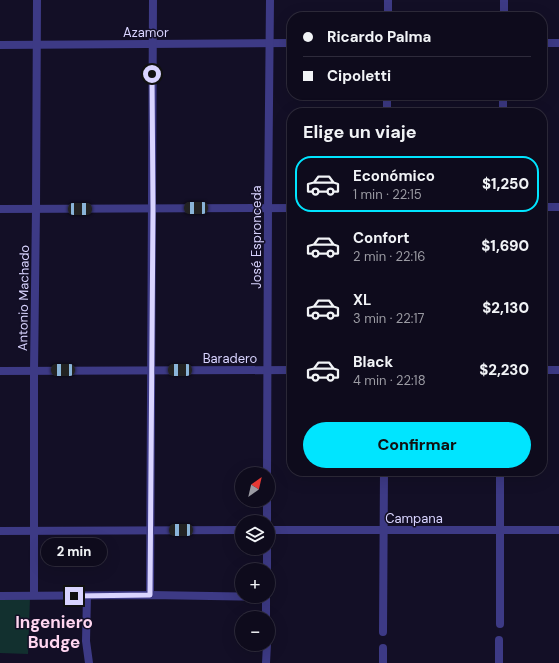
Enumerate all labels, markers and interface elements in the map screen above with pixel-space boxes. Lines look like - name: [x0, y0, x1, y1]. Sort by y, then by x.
- street label: Azamor: [123, 24, 169, 41]
- text: Ricardo Palma: [327, 27, 431, 47]
- route start: [143, 65, 161, 83]
- text: Cipoletti: [327, 66, 391, 86]
- text: Elige un viaje: [303, 120, 417, 144]
- icon: car: [305, 166, 341, 202]
- text: Económico: [353, 166, 435, 186]
- text: $1,250: [482, 174, 529, 194]
- street label: José Espronceda: [248, 185, 265, 289]
- text: 1 min · 22:15: [353, 186, 422, 203]
- car: [184, 202, 208, 214]
- car: [68, 203, 92, 215]
- icon: car: [305, 228, 341, 264]
- text: Confort: [353, 228, 410, 248]
- text: $1,690: [481, 236, 529, 256]
- street label: Antonio Machado: [14, 244, 33, 351]
- text: 2 min · 22:16: [353, 248, 425, 265]
- icon: car: [305, 290, 341, 326]
- text: XL: [353, 290, 371, 310]
- text: $2,130: [482, 298, 529, 318]
- text: 3 min · 22:17: [353, 310, 424, 327]
- street label: Baradero: [203, 350, 258, 367]
- icon: car: [305, 352, 341, 388]
- text: Black: [353, 352, 393, 372]
- text: $2,230: [479, 360, 529, 380]
- car: [51, 364, 75, 376]
- car: [168, 364, 192, 376]
- text: 4 min · 22:18: [353, 372, 426, 389]
- button: Confirmar: [303, 422, 531, 468]
- north arrow: [235, 467, 275, 507]
- map controls: [235, 467, 275, 651]
- street label: Campana: [385, 510, 443, 527]
- button: layers: [235, 515, 275, 555]
- car: [169, 524, 193, 536]
- callout: 2 min: [41, 538, 107, 566]
- text: 2 min: [57, 543, 91, 560]
- button: +: [235, 563, 275, 603]
- route end: [65, 587, 83, 605]
- district label: Ingeniero Budge: [15, 611, 93, 653]
- button: −: [235, 611, 275, 651]

